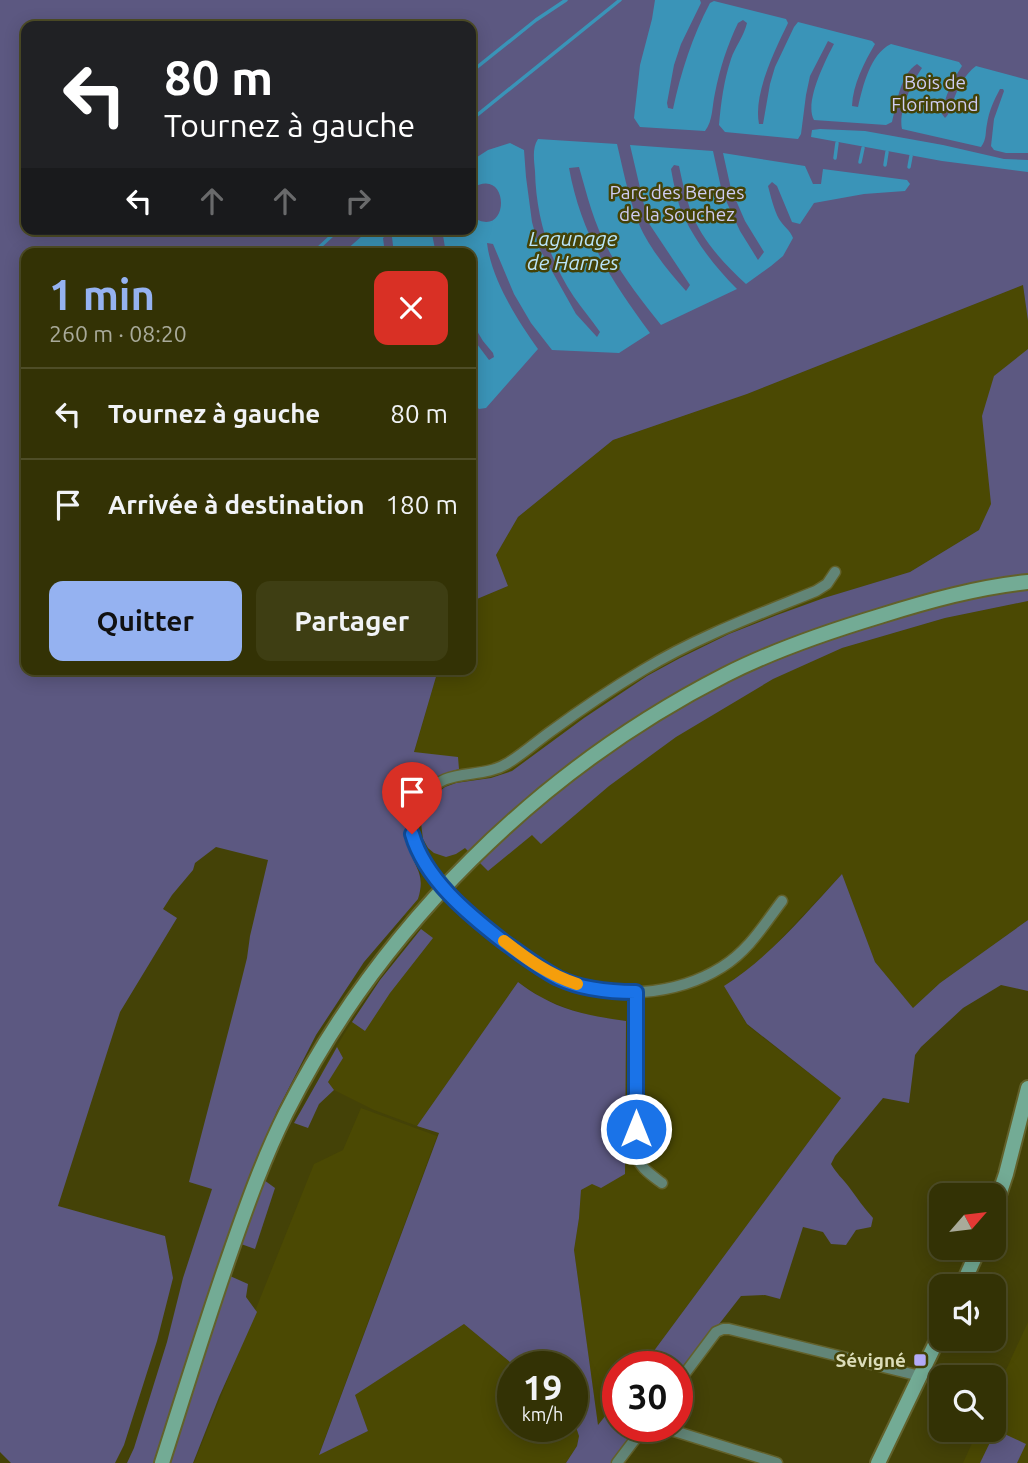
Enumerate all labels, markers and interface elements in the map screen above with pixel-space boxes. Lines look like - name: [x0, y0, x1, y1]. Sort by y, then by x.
- icon: left: [49, 49, 140, 140]
- text: 80 m: [164, 49, 273, 104]
- park label: Bois de Florimond: [891, 71, 979, 115]
- text: Tournez à gauche: [164, 107, 415, 143]
- park label: Parc des Berges de la Souchez: [610, 181, 744, 225]
- icon: left: [120, 182, 158, 220]
- icon: ahead: [193, 182, 231, 220]
- icon: ahead: [266, 182, 304, 220]
- icon: right: [339, 182, 377, 220]
- water label: Lagunage de Harnes: [527, 226, 619, 274]
- text: 1 min: [49, 271, 155, 318]
- button: close: [374, 271, 448, 345]
- text: 260 m · 08:20: [49, 321, 187, 346]
- icon: left: [49, 395, 87, 433]
- text: Tournez à gauche: [108, 399, 320, 428]
- text: 80 m: [390, 399, 448, 428]
- icon: arrive: [49, 486, 87, 524]
- text: Arrivée à destination: [108, 490, 364, 519]
- text: 180 m: [385, 490, 458, 519]
- button: Quitter: [49, 581, 242, 661]
- button: Partager: [256, 581, 448, 661]
- pin: [382, 762, 442, 834]
- icon: arrive: [393, 773, 431, 811]
- position arrow: [599, 1092, 673, 1166]
- north arrow: [929, 1183, 1006, 1260]
- map controls: [929, 1183, 1006, 1442]
- button: sound: [929, 1274, 1006, 1351]
- place label: Sévigné: [836, 1349, 906, 1371]
- speed limit sign: 30: [602, 1351, 693, 1442]
- marker: Sévigné: [912, 1352, 928, 1368]
- button: search: [929, 1365, 1006, 1442]
- text: 19: [523, 1367, 562, 1407]
- text: km/h: [522, 1404, 563, 1424]

